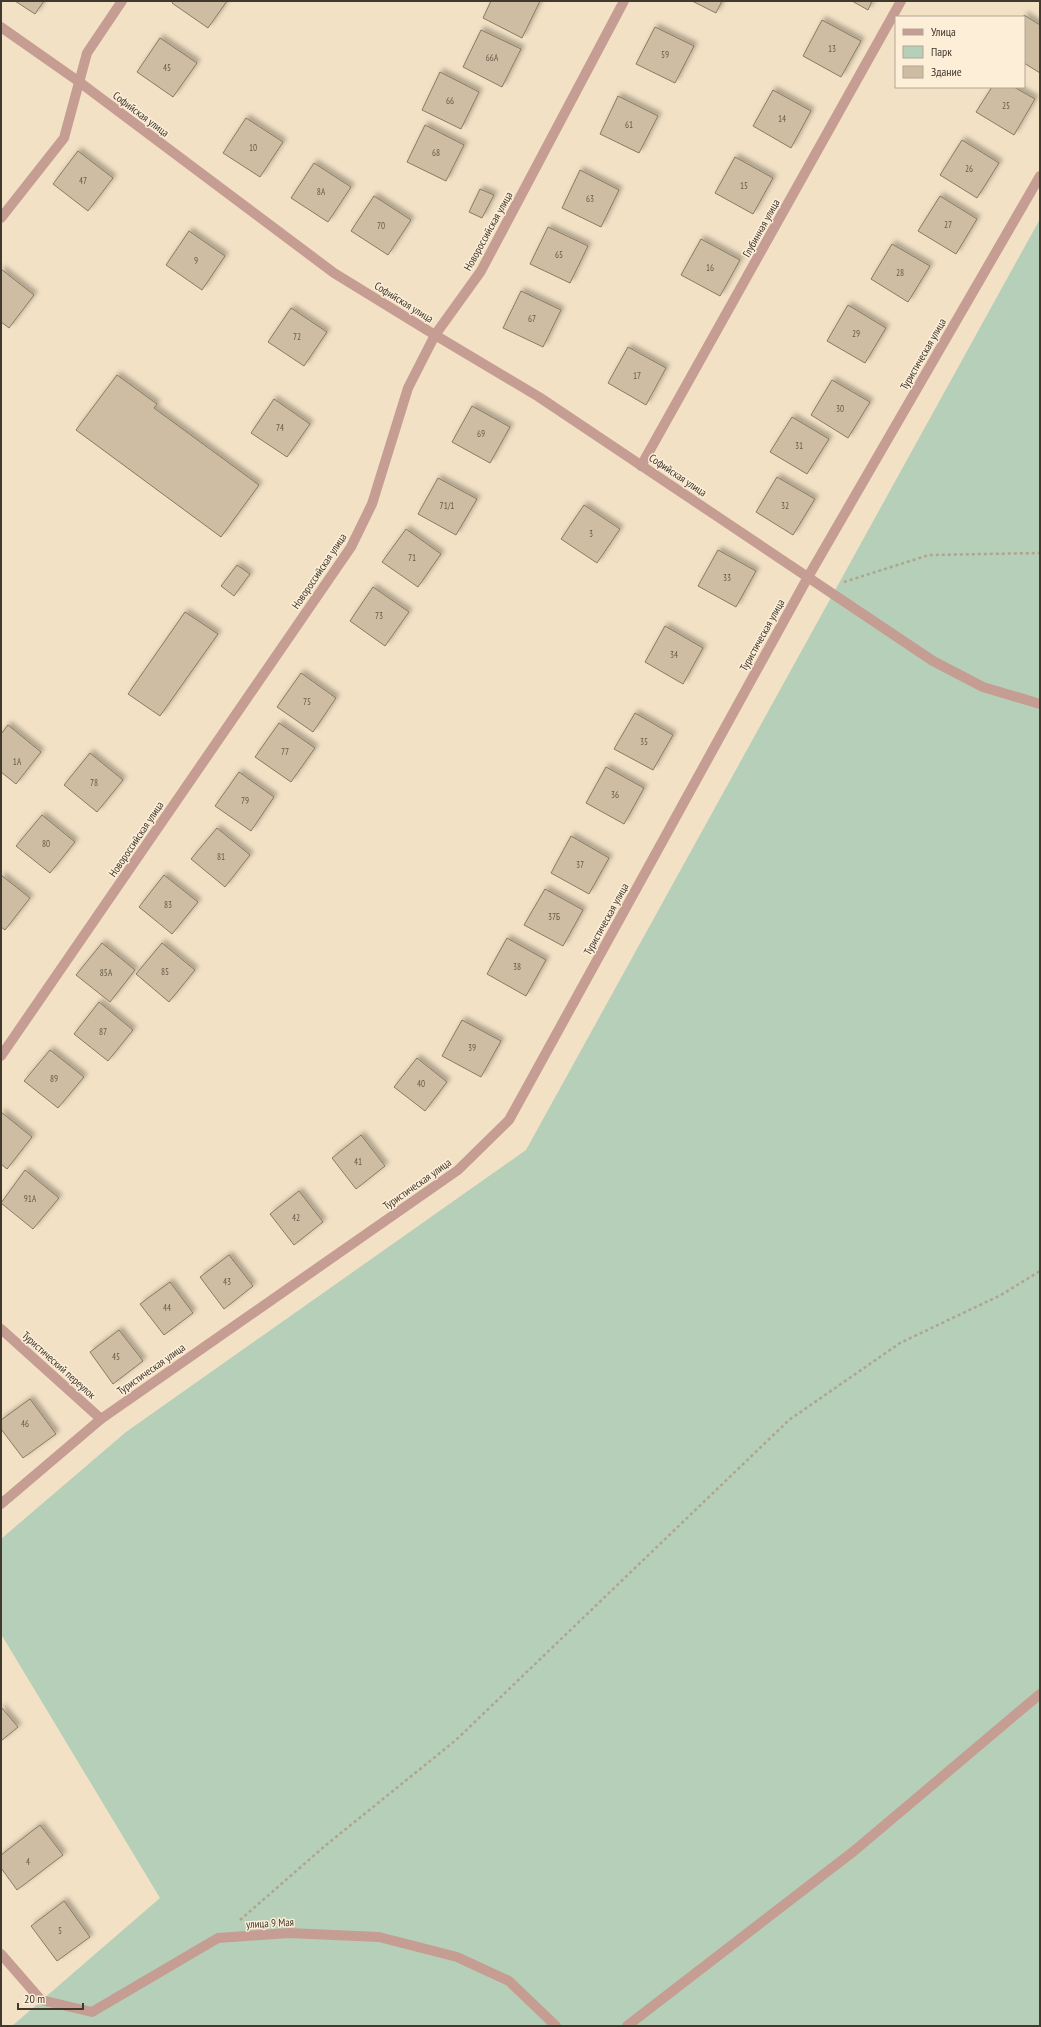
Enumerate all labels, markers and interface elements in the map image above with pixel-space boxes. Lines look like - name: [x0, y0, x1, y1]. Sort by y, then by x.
- legend: [895, 16, 1025, 88]
- text: Улица: [931, 24, 956, 39]
- house number: 13: [828, 43, 836, 54]
- text: Парк: [931, 44, 952, 59]
- house number: 59: [661, 49, 669, 60]
- house number: 66А: [486, 52, 499, 63]
- house number: 45: [163, 62, 171, 73]
- text: Здание: [931, 64, 962, 79]
- street label: Софийская улица: [110, 88, 172, 140]
- house number: 66: [446, 95, 454, 106]
- house number: 25: [1002, 100, 1010, 111]
- house number: 14: [778, 113, 786, 124]
- house number: 61: [625, 119, 633, 130]
- house number: 10: [249, 142, 257, 153]
- house number: 68: [432, 147, 440, 158]
- house number: 26: [965, 163, 973, 174]
- house number: 47: [79, 175, 87, 186]
- house number: 15: [740, 180, 748, 191]
- house number: 8А: [317, 186, 326, 197]
- street label: Новороссийская улица: [460, 189, 516, 273]
- house number: 63: [586, 193, 594, 204]
- street label: Глубинная улица: [739, 197, 783, 259]
- house number: 27: [944, 219, 952, 230]
- house number: 70: [377, 220, 385, 231]
- house number: 65: [555, 249, 563, 260]
- house number: 9: [194, 255, 198, 266]
- house number: 16: [706, 262, 714, 273]
- house number: 28: [896, 267, 904, 278]
- street label: Софийская улица: [372, 278, 436, 326]
- house number: 67: [528, 313, 536, 324]
- street label: Туристическая улица: [897, 316, 949, 392]
- house number: 29: [852, 328, 860, 339]
- house number: 72: [293, 331, 301, 342]
- house number: 17: [633, 370, 641, 381]
- house number: 30: [836, 403, 844, 414]
- house number: 74: [276, 422, 284, 433]
- house number: 69: [477, 428, 485, 439]
- house number: 31: [795, 440, 803, 451]
- street label: Софийская улица: [646, 451, 710, 499]
- house number: 71/1: [440, 500, 454, 511]
- house number: 32: [781, 500, 789, 511]
- house number: 3: [589, 528, 593, 539]
- street label: Новороссийская улица: [288, 530, 350, 612]
- house number: 71: [408, 552, 416, 563]
- house number: 33: [723, 572, 731, 583]
- street label: Туристическая улица: [736, 597, 788, 673]
- house number: 73: [375, 610, 383, 621]
- house number: 34: [670, 649, 678, 660]
- house number: 75: [303, 696, 311, 707]
- house number: 35: [640, 736, 648, 747]
- house number: 77: [281, 746, 289, 757]
- house number: 1А: [13, 756, 22, 767]
- house number: 78: [90, 777, 98, 788]
- house number: 36: [611, 789, 619, 800]
- house number: 79: [241, 795, 249, 806]
- street label: Новороссийская улица: [105, 798, 167, 880]
- house number: 80: [42, 838, 50, 849]
- house number: 81: [217, 851, 225, 862]
- house number: 37: [576, 859, 584, 870]
- street label: Туристическая улица: [580, 881, 632, 957]
- house number: 83: [164, 899, 172, 910]
- house number: 37Б: [548, 911, 560, 922]
- house number: 38: [513, 961, 521, 972]
- house number: 85: [161, 966, 169, 977]
- house number: 85А: [100, 967, 113, 978]
- house number: 87: [99, 1026, 107, 1037]
- house number: 39: [468, 1042, 476, 1053]
- house number: 89: [50, 1073, 58, 1084]
- house number: 40: [417, 1078, 425, 1089]
- street label: Туристическая улица: [380, 1155, 454, 1213]
- house number: 41: [354, 1156, 362, 1167]
- house number: 91А: [24, 1193, 37, 1204]
- house number: 42: [292, 1212, 300, 1223]
- house number: 43: [223, 1276, 231, 1287]
- house number: 44: [163, 1302, 171, 1313]
- street label: Туристический переулок: [19, 1328, 99, 1402]
- street label: Туристическая улица: [114, 1340, 188, 1398]
- house number: 45: [112, 1351, 120, 1362]
- house number: 46: [21, 1418, 29, 1429]
- house number: 4: [26, 1856, 30, 1867]
- street label: улица 9 Мая: [246, 1915, 294, 1931]
- house number: 5: [58, 1925, 62, 1936]
- scale bar: [18, 1985, 83, 2011]
- text: 20 m: [24, 1991, 45, 2006]

